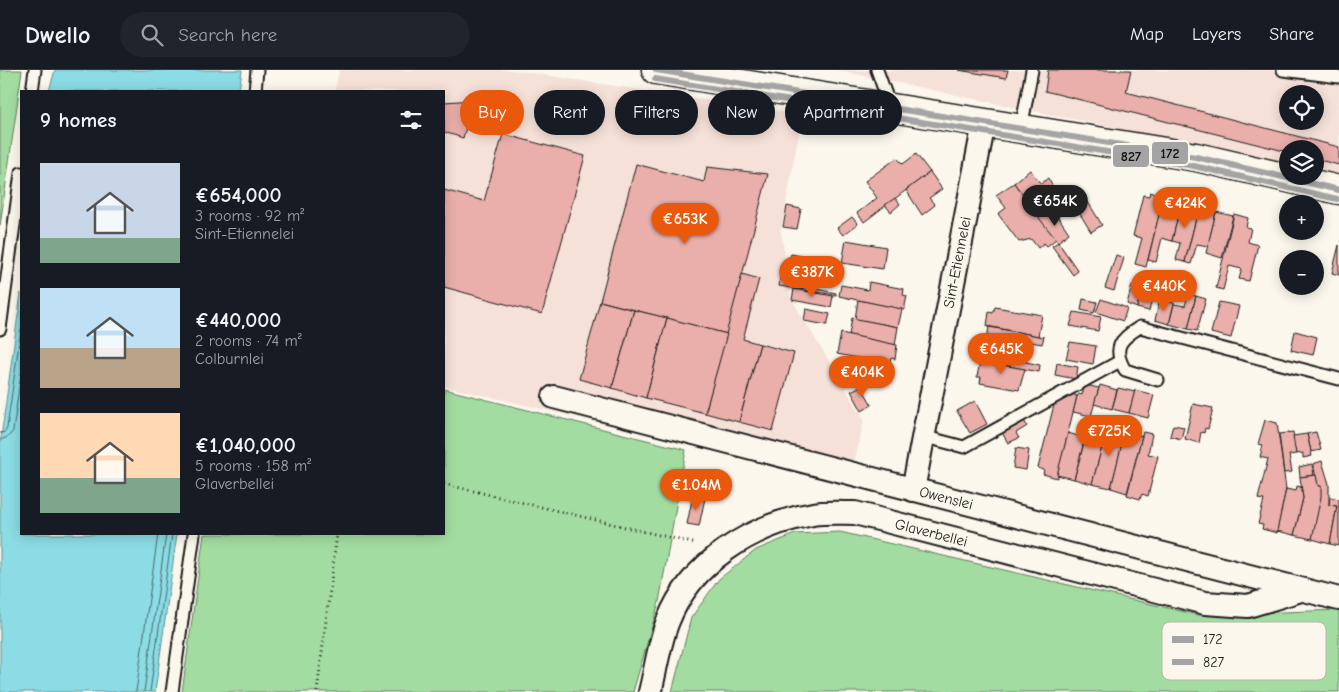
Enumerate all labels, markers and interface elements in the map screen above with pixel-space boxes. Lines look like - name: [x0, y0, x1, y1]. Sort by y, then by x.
- search box: [120, 12, 470, 57]
- text: Dwello: [25, 21, 90, 49]
- icon: search: [138, 21, 166, 49]
- text: Search here: [178, 24, 277, 46]
- text: Map: [1130, 24, 1164, 45]
- text: Layers: [1192, 24, 1241, 45]
- text: Share: [1269, 24, 1314, 45]
- map controls: [1279, 85, 1324, 295]
- button: locate: [1279, 85, 1324, 130]
- chip: Buy: [460, 90, 524, 135]
- chip: Rent: [534, 90, 605, 135]
- chip: Filters: [615, 90, 698, 135]
- chip: New: [708, 90, 775, 135]
- chip: Apartment: [785, 90, 902, 135]
- icon: filters: [397, 106, 425, 134]
- text: 9 homes: [40, 108, 116, 132]
- button: layers: [1279, 140, 1324, 185]
- line badge: 172: [1151, 141, 1189, 165]
- line badge: 827: [1112, 144, 1150, 168]
- text: 172: [1161, 145, 1179, 162]
- text: 827: [1121, 148, 1142, 165]
- icon: home: [80, 183, 140, 243]
- text: €654,000: [195, 183, 282, 207]
- pin: €654K: [1020, 184, 1090, 227]
- pin: €424K: [1150, 186, 1220, 229]
- text: €654K: [1033, 192, 1077, 210]
- text: €424K: [1164, 194, 1206, 212]
- button: +: [1279, 195, 1324, 240]
- pin: €653K: [650, 202, 720, 245]
- text: 3 rooms · 92 m²: [195, 207, 304, 225]
- text: €653K: [663, 210, 707, 228]
- street label: Sint-Etiennelei: [939, 215, 975, 310]
- text: Sint-Etiennelei: [195, 225, 294, 243]
- button: −: [1279, 250, 1324, 295]
- pin: €387K: [777, 256, 847, 298]
- text: €387K: [790, 263, 834, 281]
- pin: €440K: [1129, 270, 1199, 312]
- text: €440K: [1142, 277, 1186, 295]
- icon: home: [80, 308, 140, 368]
- text: €440,000: [195, 308, 281, 332]
- text: 2 rooms · 74 m²: [195, 332, 302, 350]
- pin: €645K: [966, 332, 1036, 375]
- text: €645K: [979, 340, 1023, 358]
- text: Colburnlei: [195, 350, 264, 368]
- pin: €404K: [827, 356, 897, 398]
- text: €404K: [840, 363, 884, 381]
- pin: €725K: [1074, 414, 1144, 457]
- text: €725K: [1087, 422, 1131, 440]
- icon: home: [80, 433, 140, 493]
- text: €1,040,000: [195, 433, 296, 457]
- text: 5 rooms · 158 m²: [195, 457, 311, 475]
- pin: €1.04M: [655, 468, 737, 511]
- text: Glaverbellei: [195, 475, 274, 493]
- text: €1.04M: [671, 476, 721, 494]
- street label: Owenslei: [918, 482, 975, 513]
- street label: Glaverbellei: [893, 515, 969, 551]
- legend: [1162, 622, 1326, 680]
- text: 172: [1203, 631, 1223, 648]
- text: 827: [1203, 654, 1225, 671]

